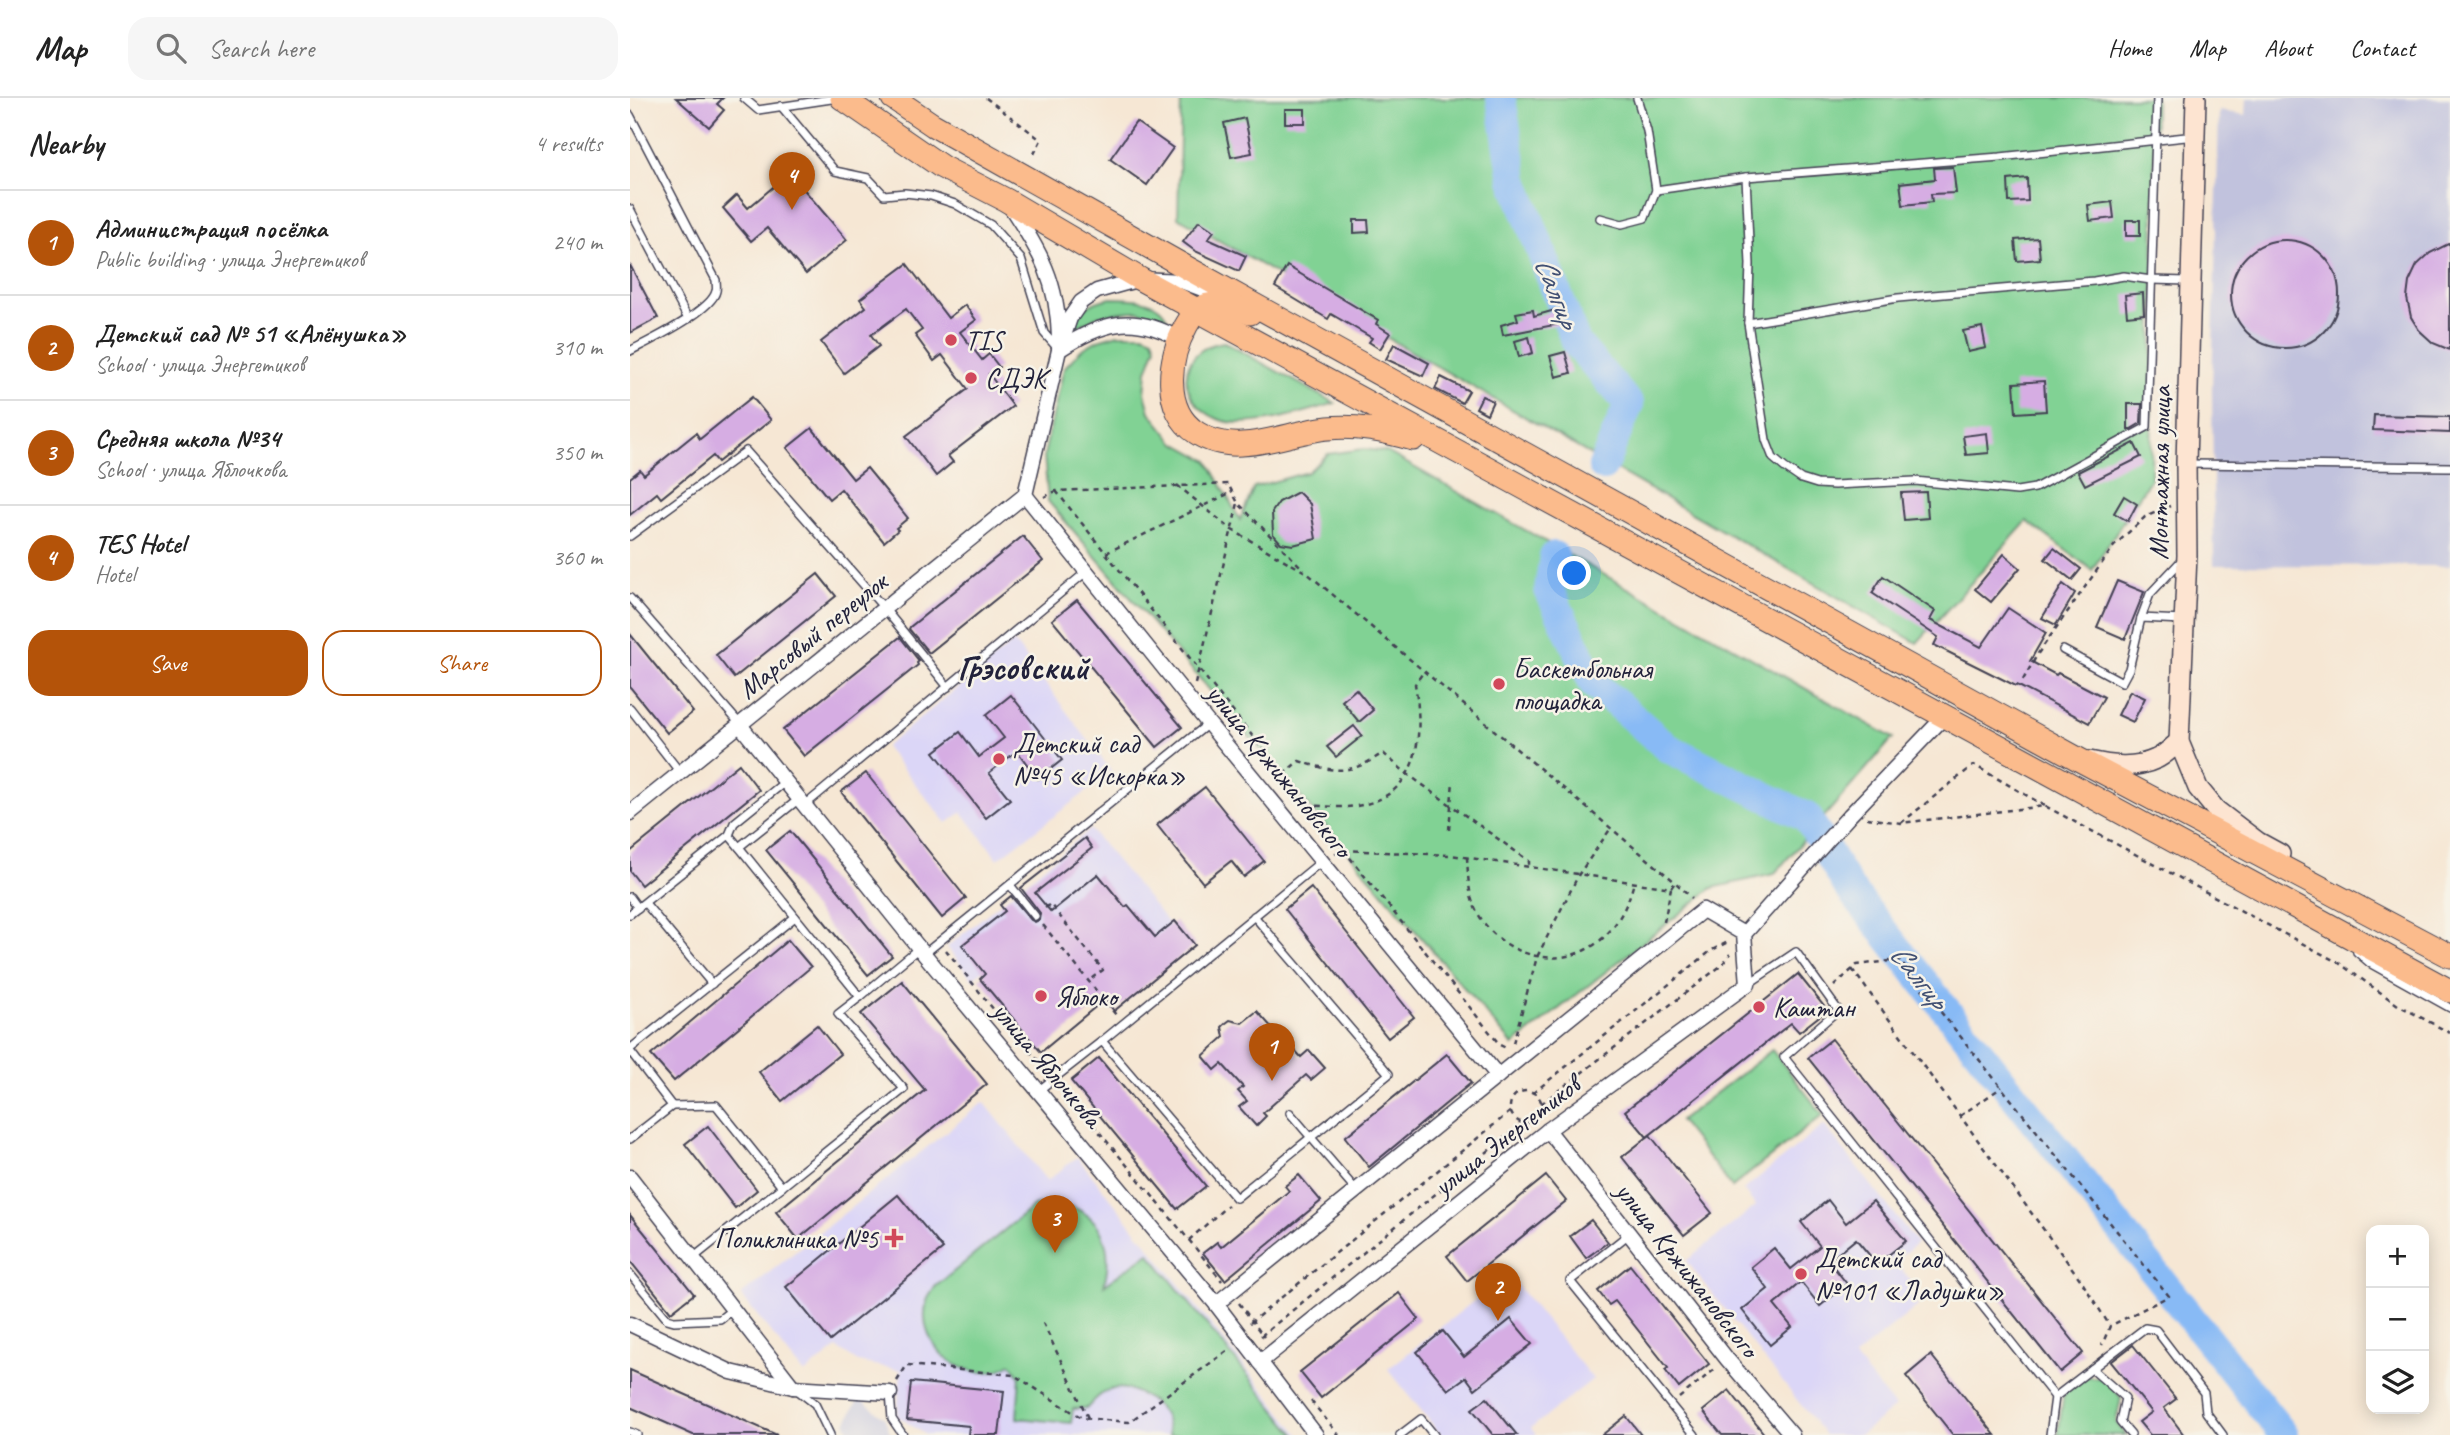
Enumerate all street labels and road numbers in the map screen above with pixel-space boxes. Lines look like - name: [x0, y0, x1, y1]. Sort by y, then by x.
- street label: Монтажная улица: [2140, 384, 2179, 560]
- street label: Марсовый переулок: [731, 563, 896, 706]
- street label: улица Кржижановского: [1198, 675, 1362, 867]
- street label: улица Яблочкова: [983, 993, 1112, 1136]
- street label: улица Энергетиков: [1425, 1064, 1590, 1205]
- street label: улица Кржижановского: [1607, 1173, 1769, 1367]

